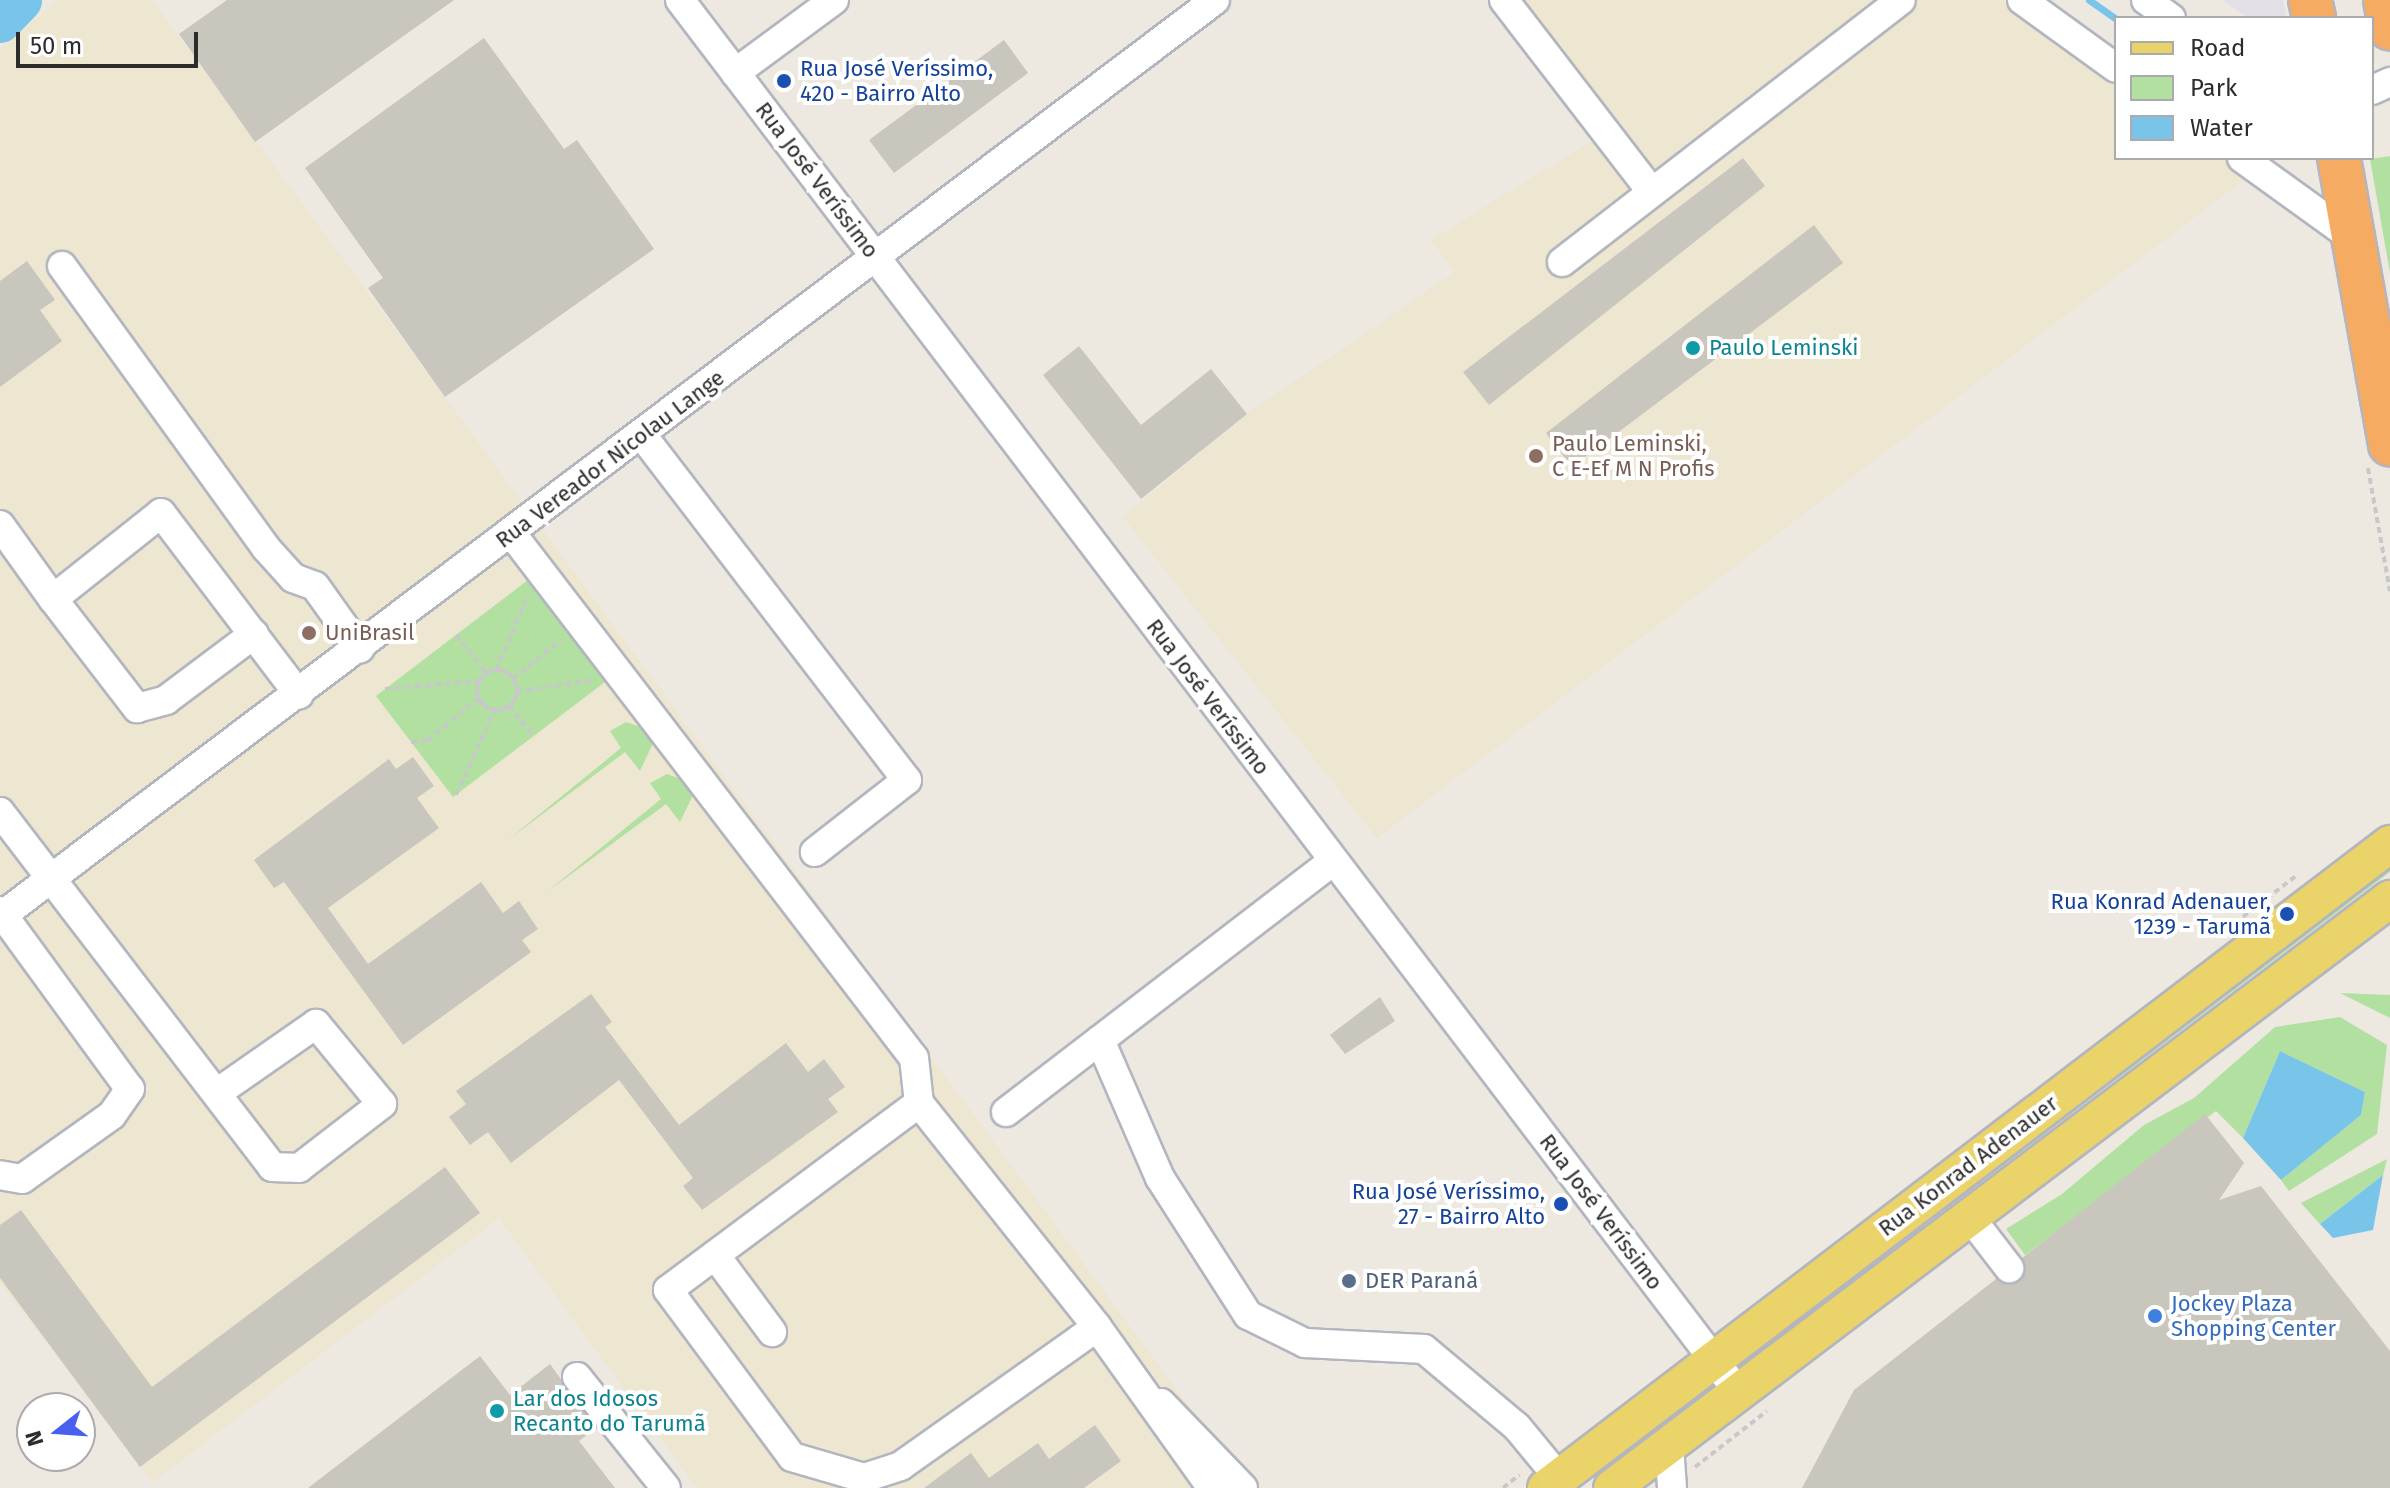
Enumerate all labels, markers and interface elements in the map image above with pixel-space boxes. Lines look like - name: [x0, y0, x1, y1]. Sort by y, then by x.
- scale bar: [20, 16, 202, 66]
- legend: [2114, 16, 2374, 160]
- text: 50 m: [30, 32, 82, 60]
- text: Road: [2190, 34, 2245, 62]
- place label: Rua José Veríssimo, 420 - Bairro Alto: [800, 55, 993, 106]
- marker: Rua José Veríssimo, 420 - Bairro Alto: [775, 72, 793, 90]
- text: Park: [2190, 74, 2237, 102]
- street label: Rua José Veríssimo: [750, 97, 884, 263]
- text: Water: [2190, 114, 2253, 142]
- place label: Paulo Leminski: [1709, 335, 1858, 361]
- marker: Paulo Leminski: [1684, 339, 1702, 357]
- street label: Rua Vereador Nicolau Lange: [491, 364, 729, 554]
- place label: Paulo Leminski, C E-Ef M N Profis: [1552, 430, 1715, 482]
- marker: Paulo Leminski, C E-Ef M N Profis: [1527, 447, 1545, 465]
- street label: Rua José Veríssimo: [1141, 614, 1275, 780]
- place label: UniBrasil: [325, 620, 414, 646]
- marker: UniBrasil: [300, 624, 318, 642]
- place label: Rua Konrad Adenauer, 1239 - Tarumã: [2051, 888, 2271, 940]
- marker: Rua Konrad Adenauer, 1239 - Tarumã: [2278, 905, 2296, 923]
- street label: Rua Konrad Adenauer: [1873, 1090, 2063, 1242]
- street label: Rua José Veríssimo: [1534, 1129, 1668, 1295]
- place label: Rua José Veríssimo, 27 - Bairro Alto: [1352, 1178, 1545, 1230]
- marker: Rua José Veríssimo, 27 - Bairro Alto: [1552, 1195, 1570, 1213]
- place label: DER Paraná: [1365, 1268, 1478, 1294]
- marker: DER Paraná: [1340, 1272, 1358, 1290]
- place label: Jockey Plaza Shopping Center: [2171, 1290, 2336, 1342]
- marker: Jockey Plaza Shopping Center: [2146, 1307, 2164, 1325]
- place label: Lar dos Idosos Recanto do Tarumã: [513, 1385, 706, 1436]
- north arrow: [16, 1392, 96, 1472]
- marker: Lar dos Idosos Recanto do Tarumã: [488, 1402, 506, 1420]
- text: N: [19, 1428, 50, 1450]

